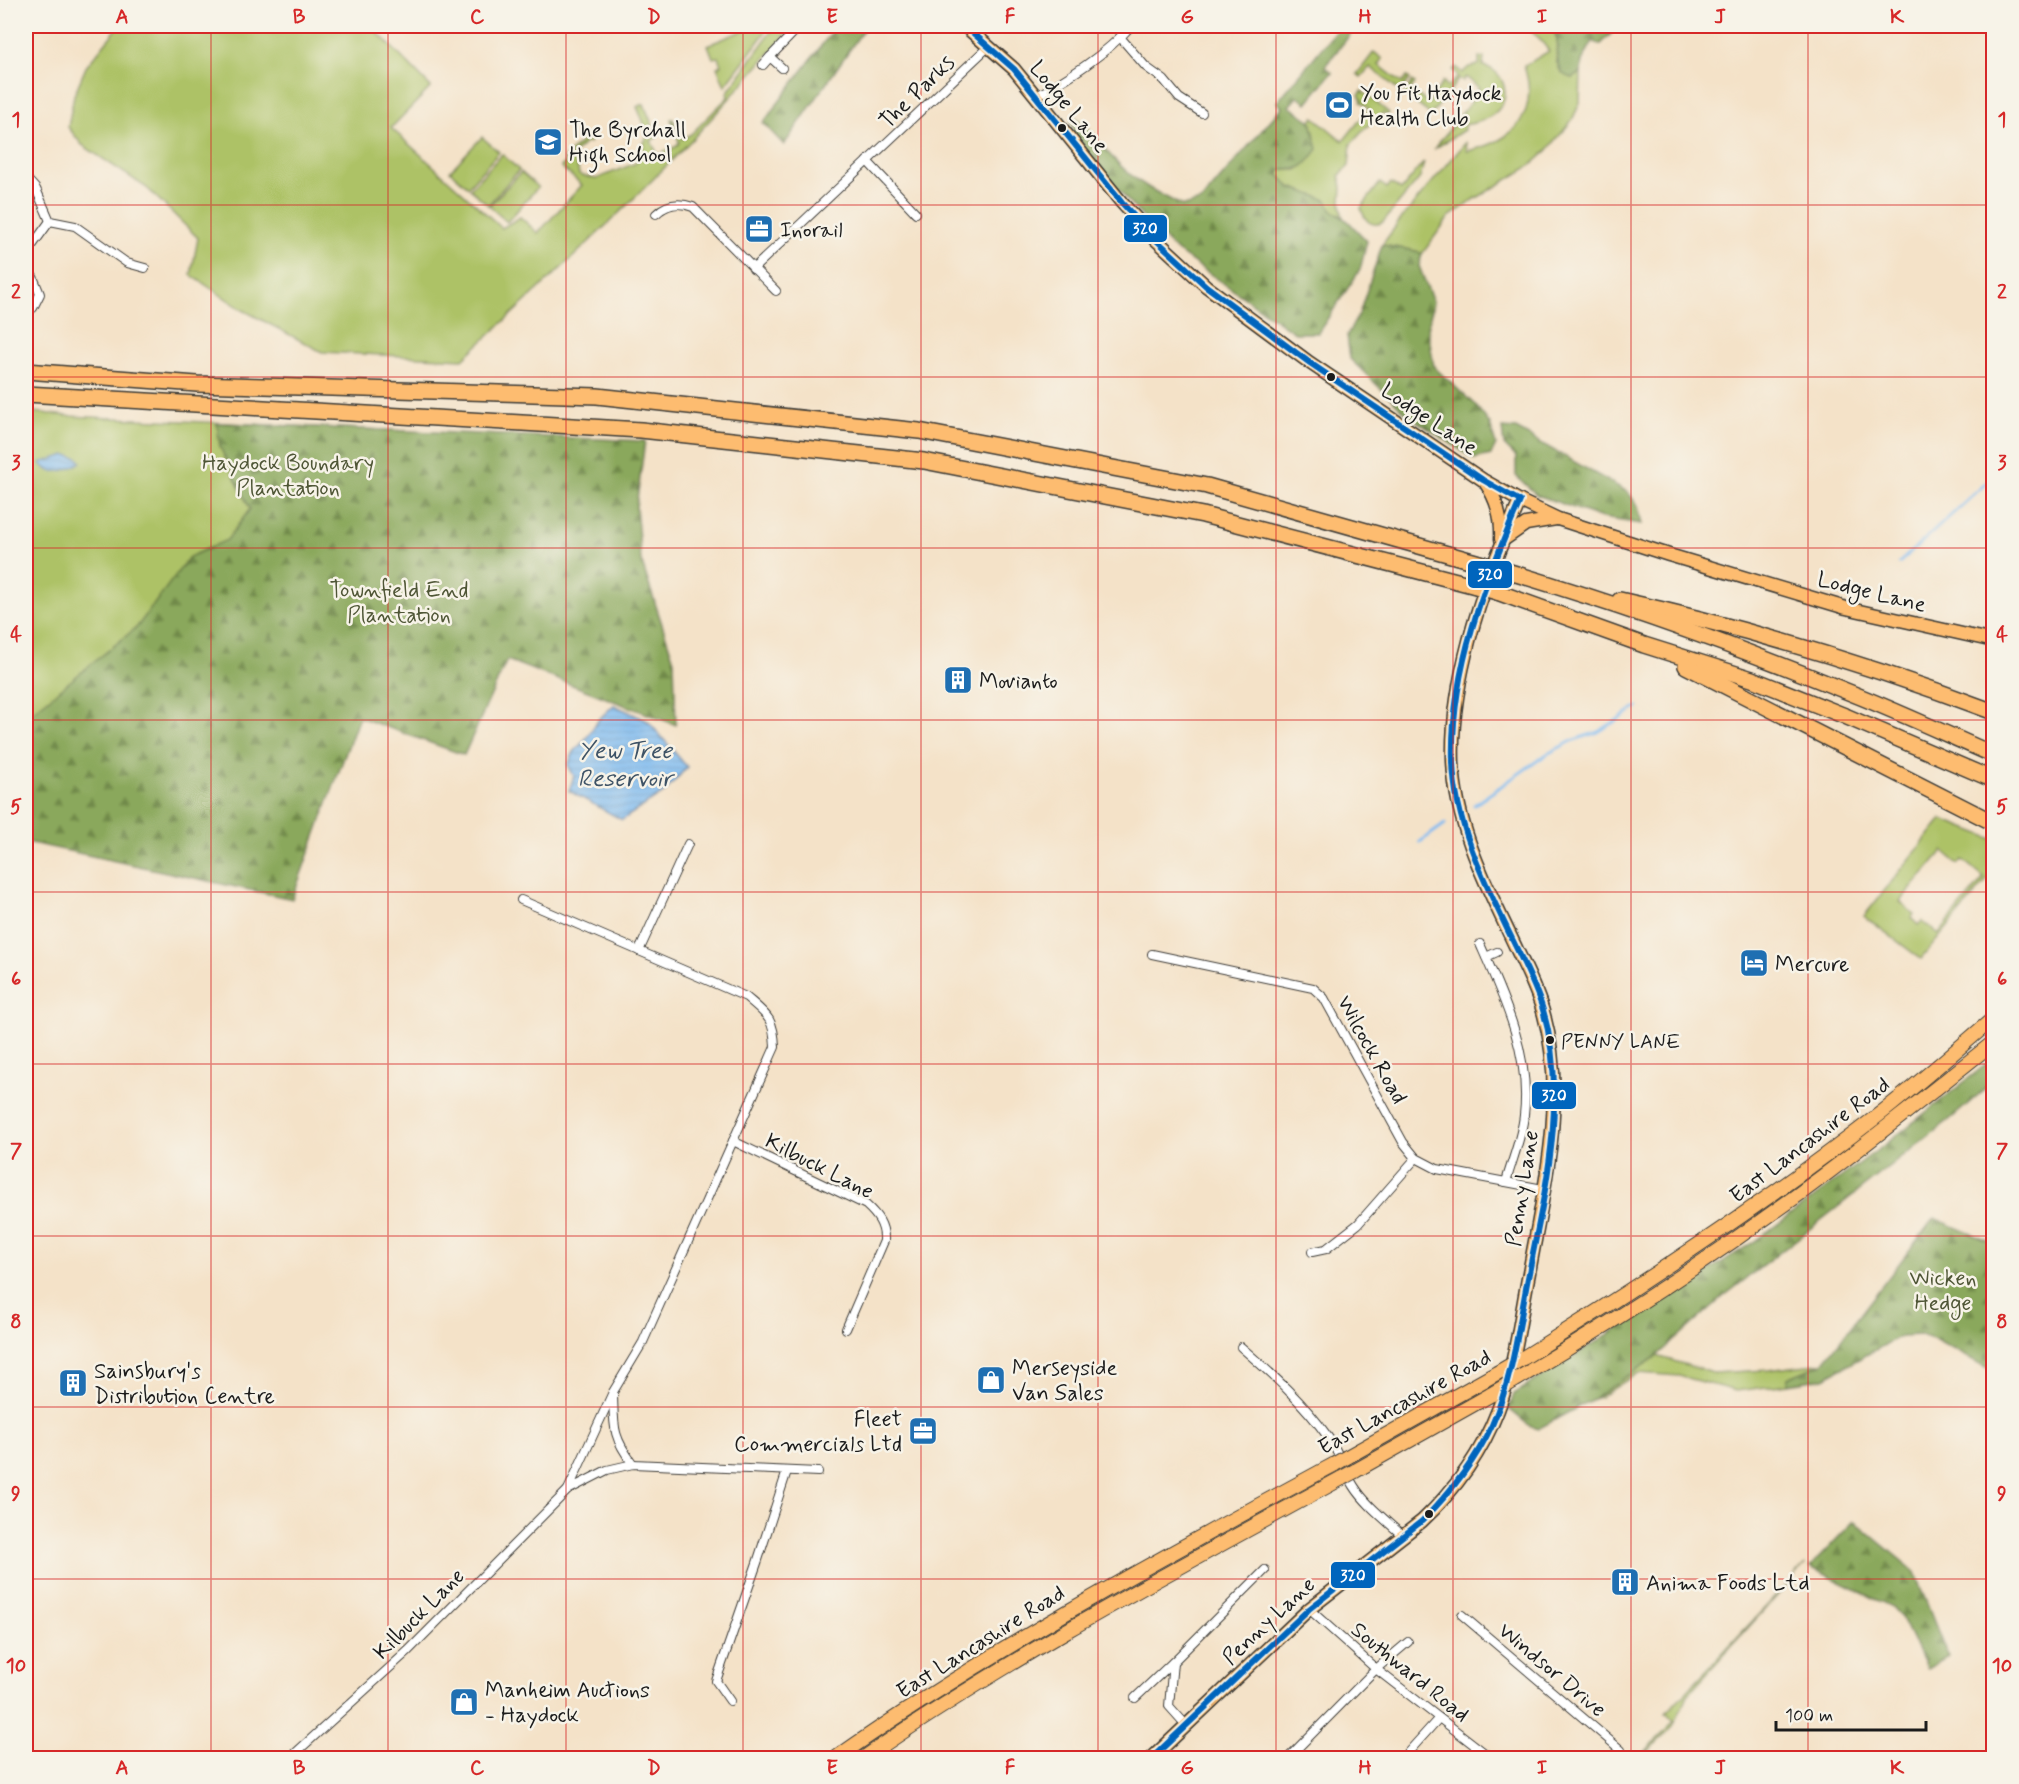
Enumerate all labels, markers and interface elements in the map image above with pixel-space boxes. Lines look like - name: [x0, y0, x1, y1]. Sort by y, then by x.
- text: A: [115, 4, 129, 31]
- text: B: [293, 4, 306, 31]
- text: C: [470, 4, 485, 31]
- text: D: [647, 4, 661, 31]
- text: E: [826, 4, 838, 31]
- text: F: [1005, 4, 1016, 31]
- text: G: [1180, 4, 1194, 31]
- text: H: [1358, 4, 1372, 31]
- text: I: [1537, 4, 1547, 31]
- text: J: [1714, 4, 1726, 31]
- text: K: [1890, 4, 1905, 31]
- street label: The Parks: [874, 49, 961, 135]
- street label: Lodge Lane: [1020, 55, 1114, 161]
- place label: You Fit Haydock Health Club: [1360, 80, 1502, 133]
- sports icon: You Fit Haydock Health Club: [1323, 89, 1355, 121]
- text: 1: [12, 107, 20, 134]
- text: 1: [1998, 107, 2006, 134]
- place label: The Byrchall High School: [569, 117, 686, 173]
- unlabelled marker: [1056, 122, 1068, 134]
- school or university icon: The Byrchall High School: [532, 126, 564, 158]
- office icon: Inorail: [743, 213, 775, 245]
- line badge: 320: [1123, 214, 1168, 243]
- place label: Inorail: [780, 217, 843, 245]
- text: 320: [1132, 219, 1158, 240]
- text: 2: [11, 279, 21, 306]
- text: 2: [1997, 279, 2007, 306]
- unlabelled marker: [1325, 371, 1337, 383]
- street label: Lodge Lane: [1373, 377, 1483, 465]
- text: 3: [11, 450, 21, 477]
- park label: Haydock Boundary Plantation: [202, 450, 374, 503]
- text: 3: [1997, 450, 2007, 477]
- line badge: 320: [1467, 560, 1513, 589]
- text: 320: [1477, 565, 1503, 586]
- street label: Lodge Lane: [1814, 566, 1929, 623]
- park label: Townfield End Plantation: [329, 577, 469, 630]
- text: 4: [10, 622, 22, 649]
- text: 4: [1996, 622, 2008, 649]
- building icon: Movianto: [942, 664, 974, 696]
- place label: Movianto: [979, 668, 1058, 696]
- water label: Yew Tree Reservoir: [578, 736, 675, 795]
- text: 5: [10, 794, 22, 821]
- text: 5: [1996, 794, 2008, 821]
- hotel icon: Mercure: [1738, 947, 1770, 979]
- place label: Mercure: [1775, 951, 1849, 979]
- text: 6: [11, 966, 21, 993]
- text: 6: [1997, 966, 2007, 993]
- street label: Wilcock Road: [1330, 991, 1413, 1109]
- place label: PENNY LANE: [1561, 1029, 1680, 1056]
- marker: PENNY LANE: [1544, 1034, 1556, 1046]
- street label: East Lancashire Road: [1724, 1071, 1896, 1210]
- line badge: 320: [1531, 1081, 1577, 1110]
- text: 320: [1541, 1086, 1567, 1107]
- street label: Kilbuck Lane: [760, 1127, 878, 1206]
- street label: Penny Lane: [1500, 1128, 1546, 1248]
- text: 7: [10, 1138, 22, 1165]
- text: 7: [1996, 1138, 2008, 1165]
- park label: Wicken Hedge: [1910, 1265, 1976, 1321]
- text: 8: [10, 1309, 22, 1336]
- text: 8: [1996, 1309, 2008, 1336]
- street label: East Lancashire Road: [1314, 1344, 1496, 1462]
- place label: Merseyside Van Sales: [1012, 1355, 1118, 1408]
- place label: Sainsbury's Distribution Centre: [94, 1358, 275, 1411]
- shop icon: Merseyside Van Sales: [975, 1364, 1007, 1396]
- building icon: Sainsbury's Distribution Centre: [57, 1367, 89, 1399]
- place label: Fleet Commercials Ltd: [734, 1406, 902, 1459]
- office icon: Fleet Commercials Ltd: [907, 1415, 939, 1447]
- text: 9: [11, 1481, 21, 1508]
- text: 9: [1997, 1481, 2007, 1508]
- unlabelled marker: [1423, 1508, 1435, 1520]
- line badge: 320: [1330, 1561, 1376, 1589]
- street label: Kilbuck Lane: [368, 1563, 471, 1666]
- text: 320: [1340, 1566, 1366, 1587]
- building icon: Anima Foods Ltd: [1609, 1566, 1641, 1598]
- place label: Anima Foods Ltd: [1646, 1570, 1810, 1598]
- street label: Penny Lane: [1217, 1571, 1322, 1672]
- street label: East Lancashire Road: [892, 1580, 1071, 1706]
- street label: Southward Road: [1345, 1616, 1475, 1729]
- street label: Windsor Drive: [1492, 1617, 1612, 1724]
- text: 10: [6, 1653, 26, 1680]
- text: 10: [1992, 1653, 2012, 1680]
- place label: Manheim Auctions - Haydock: [485, 1677, 650, 1730]
- shop icon: Manheim Auctions - Haydock: [448, 1686, 480, 1718]
- scale bar: [1776, 1694, 1926, 1732]
- text: 100 m: [1785, 1704, 1833, 1728]
- text: A: [115, 1755, 129, 1782]
- text: B: [293, 1755, 306, 1782]
- text: C: [470, 1755, 485, 1782]
- text: D: [647, 1755, 661, 1782]
- text: E: [826, 1755, 838, 1782]
- text: F: [1005, 1755, 1016, 1782]
- text: G: [1180, 1755, 1194, 1782]
- text: H: [1358, 1755, 1372, 1782]
- text: I: [1537, 1755, 1547, 1782]
- text: J: [1714, 1755, 1726, 1782]
- text: K: [1890, 1755, 1905, 1782]

